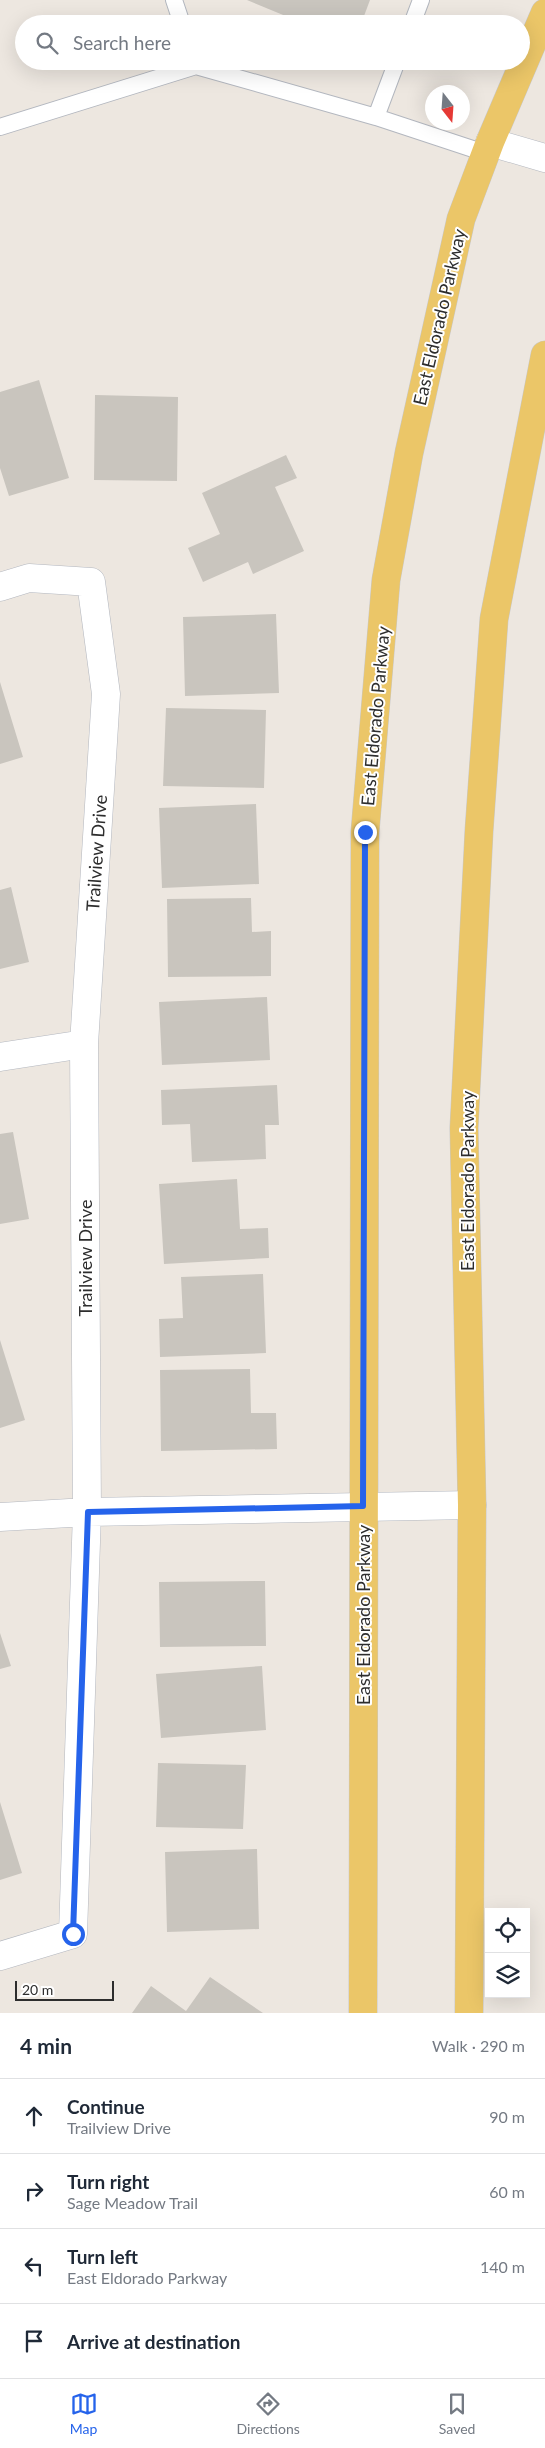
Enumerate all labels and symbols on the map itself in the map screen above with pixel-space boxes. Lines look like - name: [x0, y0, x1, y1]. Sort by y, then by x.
- north arrow: [425, 85, 470, 130]
- street label: East Eldorado Parkway: [408, 226, 470, 407]
- street label: East Eldorado Parkway: [356, 624, 394, 807]
- street label: Trailview Drive: [81, 794, 111, 912]
- route end: [354, 821, 377, 844]
- street label: East Eldorado Parkway: [456, 1090, 478, 1271]
- street label: Trailview Drive: [74, 1200, 96, 1316]
- street label: East Eldorado Parkway: [352, 1524, 374, 1705]
- route start: [62, 1923, 85, 1946]
- scale bar: [15, 1978, 114, 2001]

